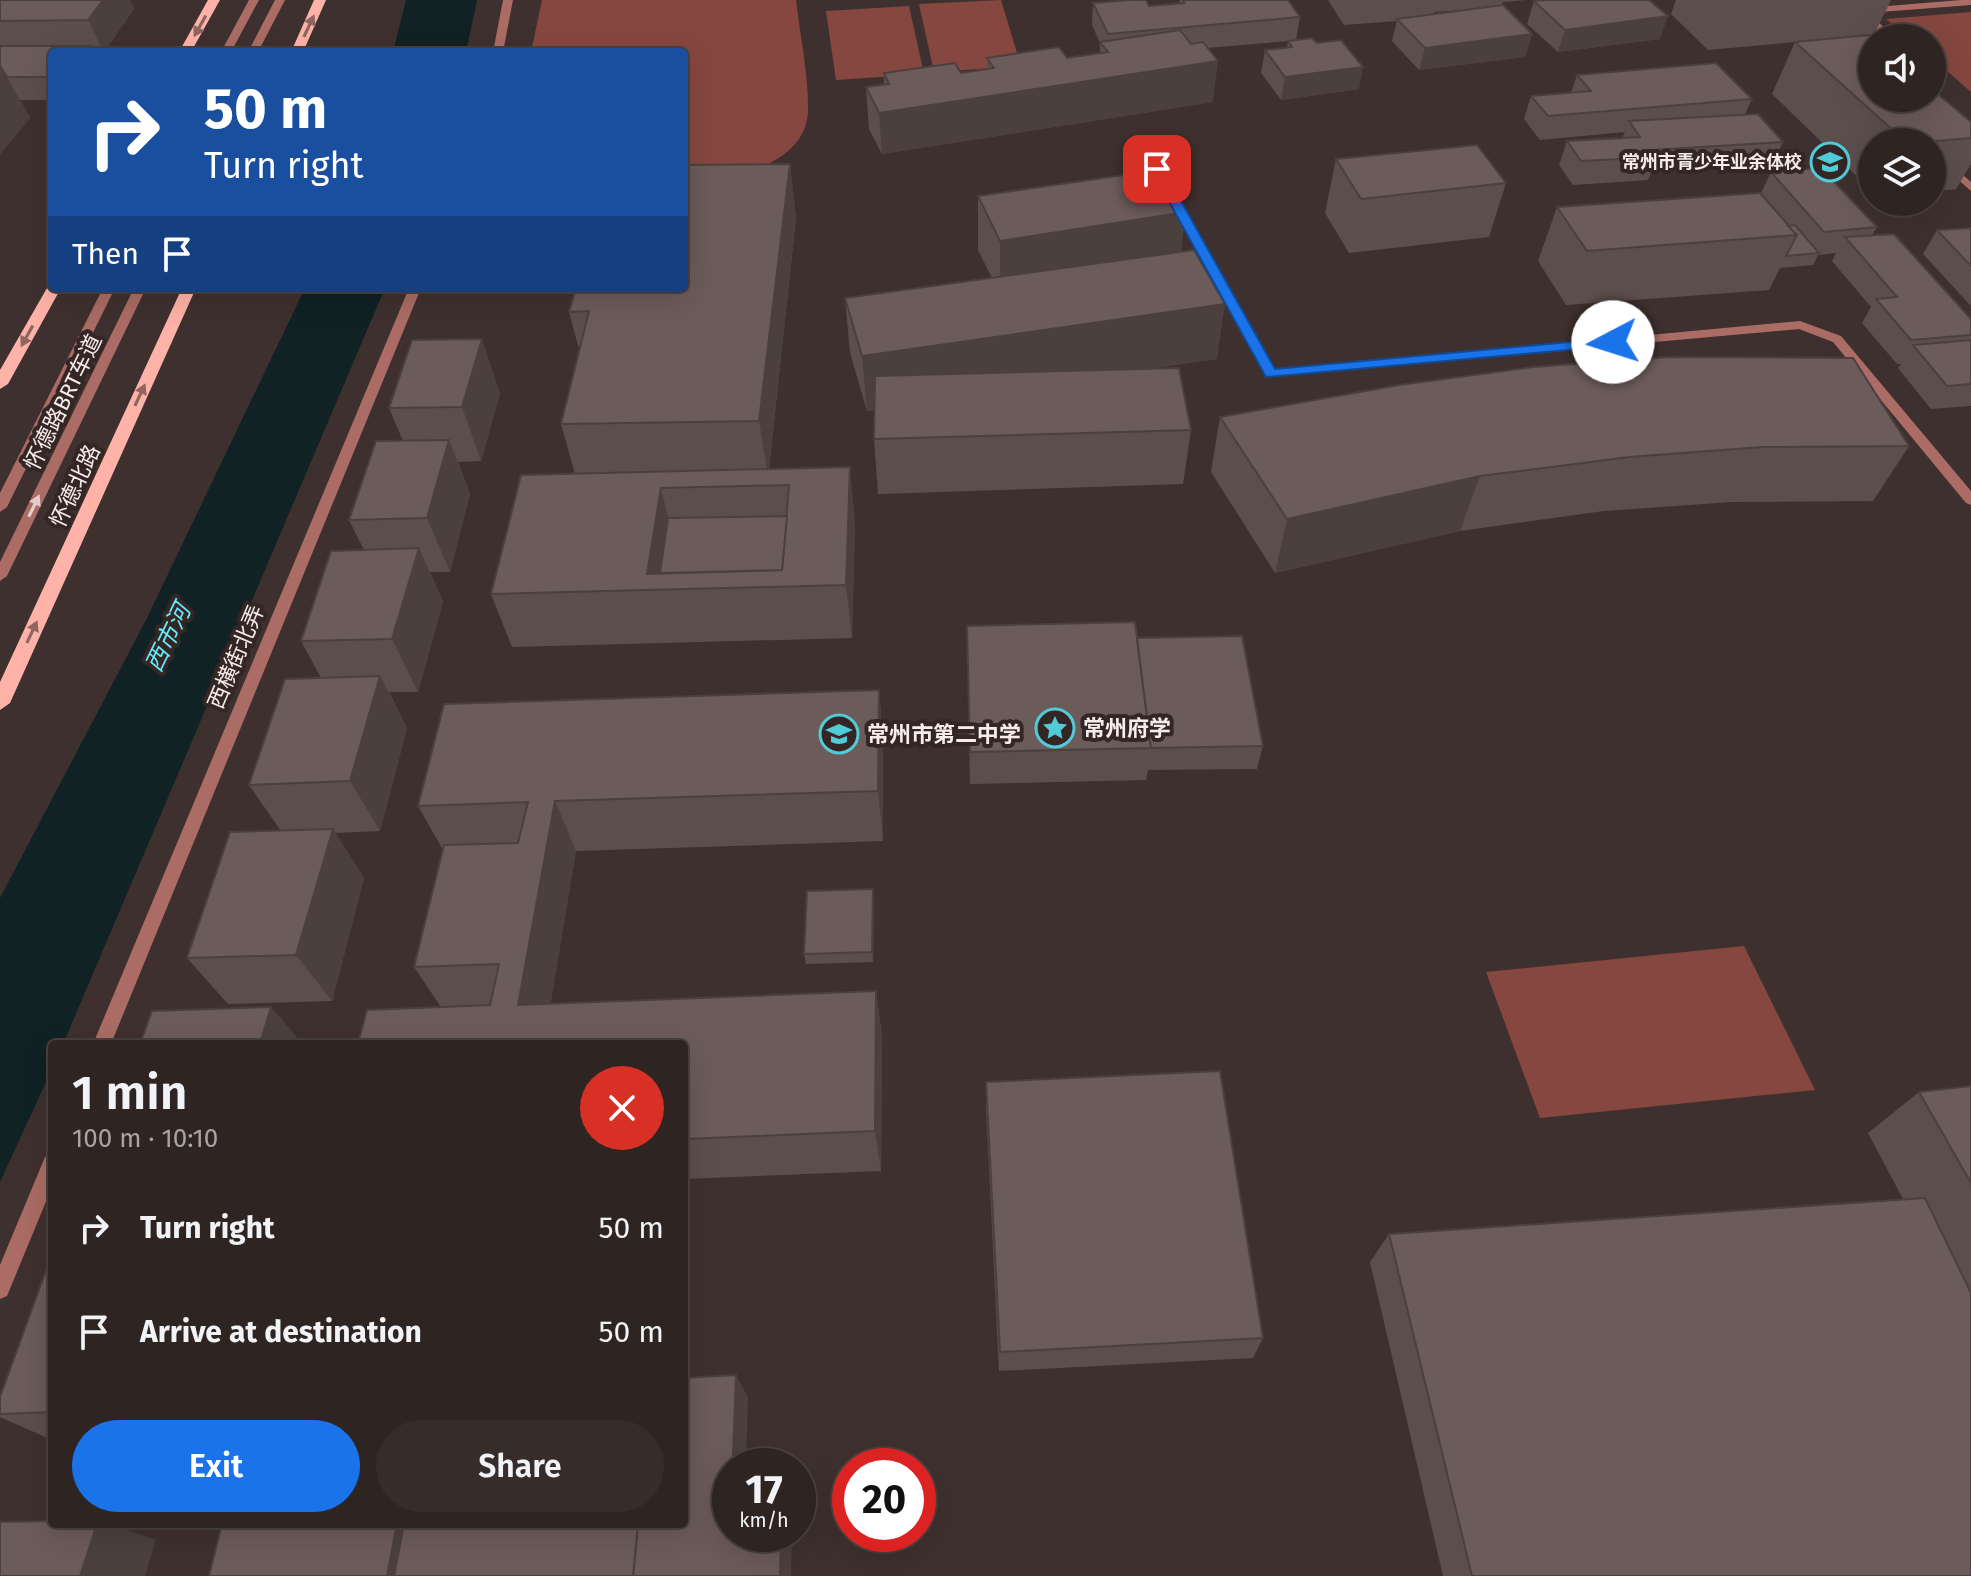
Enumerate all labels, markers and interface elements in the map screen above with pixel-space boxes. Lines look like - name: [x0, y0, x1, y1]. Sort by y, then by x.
- one-way arrow: [302, 14, 315, 38]
- one-way arrow: [193, 15, 207, 37]
- map controls: [1858, 24, 1946, 216]
- button: sound: [1858, 24, 1946, 112]
- text: 50 m: [204, 76, 327, 143]
- icon: right: [72, 80, 176, 184]
- button: layers: [1858, 128, 1946, 216]
- pin: [1123, 135, 1191, 203]
- school or university icon: 常州市青少年业余体校: [1809, 141, 1851, 183]
- text: Turn right: [204, 144, 364, 188]
- icon: arrive: [1135, 147, 1179, 191]
- place label: 常州市青少年业余体校: [1622, 151, 1802, 173]
- icon: arrive: [155, 232, 199, 276]
- text: Then: [72, 236, 139, 272]
- position arrow: [1571, 300, 1655, 384]
- one-way arrow: [20, 325, 34, 347]
- street label: 怀德路BRT车道: [19, 330, 107, 474]
- one-way arrow: [133, 383, 147, 407]
- street label: 怀德北路: [44, 440, 106, 532]
- one-way arrow: [27, 495, 41, 518]
- water label: 西市河: [140, 596, 198, 676]
- street label: 西横街北弄: [202, 601, 270, 713]
- one-way arrow: [26, 620, 39, 644]
- place icon: 常州府学: [1034, 707, 1076, 749]
- school or university icon: 常州市第二中学: [818, 713, 860, 755]
- place label: 常州府学: [1083, 715, 1171, 742]
- place label: 常州市第二中学: [867, 721, 1021, 748]
- text: 1 min: [72, 1064, 188, 1122]
- button: close: [580, 1066, 664, 1150]
- text: 100 m · 10:10: [72, 1123, 218, 1154]
- icon: right: [72, 1206, 116, 1250]
- text: Turn right: [140, 1210, 275, 1246]
- text: 50 m: [599, 1210, 664, 1246]
- icon: arrive: [72, 1310, 116, 1354]
- text: Arrive at destination: [140, 1314, 422, 1350]
- text: 50 m: [599, 1314, 664, 1350]
- button: Exit: [72, 1420, 360, 1512]
- button: Share: [376, 1420, 664, 1512]
- speed limit sign: 20: [832, 1448, 936, 1552]
- text: 17: [745, 1466, 783, 1514]
- text: km/h: [739, 1508, 789, 1532]

